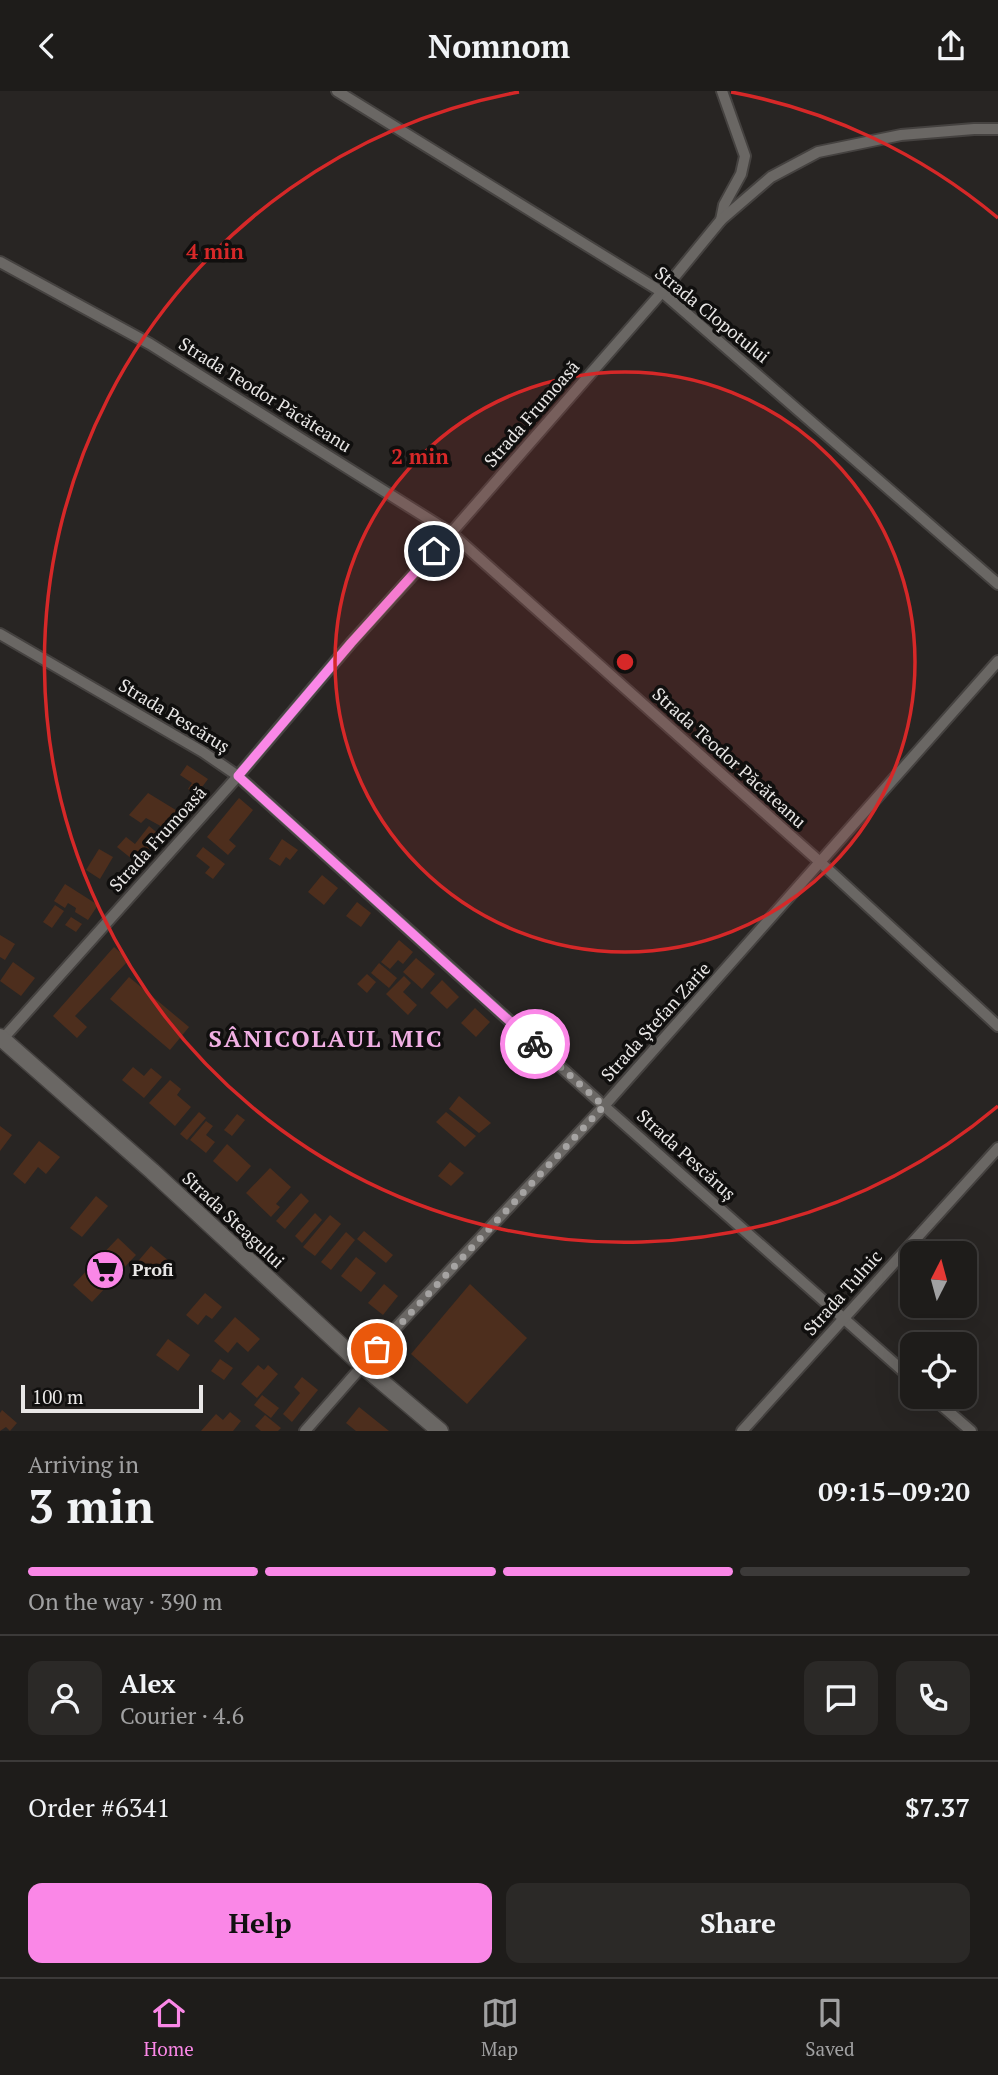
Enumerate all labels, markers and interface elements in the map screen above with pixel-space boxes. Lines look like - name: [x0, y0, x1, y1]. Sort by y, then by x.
- text: Nomnom: [428, 25, 570, 67]
- icon: back: [28, 27, 66, 65]
- icon: share: [932, 27, 970, 65]
- text: 4 min: [186, 237, 244, 265]
- street label: Strada Clopotului: [650, 261, 775, 368]
- street label: Strada Teodor Păcăteanu: [175, 331, 356, 457]
- street label: Strada Frumoasă: [478, 355, 584, 472]
- text: 2 min: [391, 442, 449, 470]
- pin: [404, 521, 464, 581]
- icon: home: [415, 532, 453, 570]
- centre of rings: [613, 650, 637, 674]
- street label: Strada Pescăruș: [115, 673, 234, 758]
- street label: Strada Teodor Păcăteanu: [648, 682, 812, 833]
- street label: Strada Frumoasă: [103, 780, 211, 896]
- street label: Strada Ștefan Zarie: [595, 956, 715, 1086]
- courier: [500, 1009, 570, 1079]
- district label: SÂNICOLAUL MIC: [208, 1022, 444, 1054]
- icon: bike: [516, 1025, 554, 1063]
- street label: Strada Pescăruș: [632, 1103, 741, 1205]
- street label: Strada Steagului: [178, 1166, 290, 1273]
- north arrow: [900, 1241, 976, 1318]
- map controls: [900, 1241, 977, 1409]
- street label: Strada Tulnic: [798, 1245, 887, 1340]
- supermarket icon: Profi: [84, 1249, 126, 1291]
- place label: Profi: [132, 1257, 174, 1281]
- pin: [347, 1319, 407, 1379]
- icon: bag: [358, 1330, 396, 1368]
- button: locate: [900, 1332, 977, 1409]
- scale bar: [21, 1382, 203, 1414]
- text: 100 m: [32, 1384, 83, 1409]
- text: Arriving in: [28, 1449, 139, 1480]
- text: 09:15–09:20: [818, 1474, 970, 1508]
- text: 3 min: [28, 1475, 154, 1536]
- text: On the way · 390 m: [28, 1586, 222, 1617]
- button: person: [28, 1661, 102, 1735]
- button: chat: [804, 1661, 878, 1735]
- button: phone: [896, 1661, 970, 1735]
- text: Alex: [120, 1666, 176, 1700]
- text: Courier · 4.6: [120, 1700, 244, 1731]
- text: Order #6341: [28, 1790, 170, 1824]
- text: $7.37: [905, 1790, 970, 1824]
- button: Help: [28, 1883, 492, 1963]
- button: Share: [506, 1883, 970, 1963]
- tab: Home: [143, 1994, 194, 2061]
- tab: Map: [481, 1994, 519, 2061]
- tab: Saved: [805, 1994, 855, 2061]

